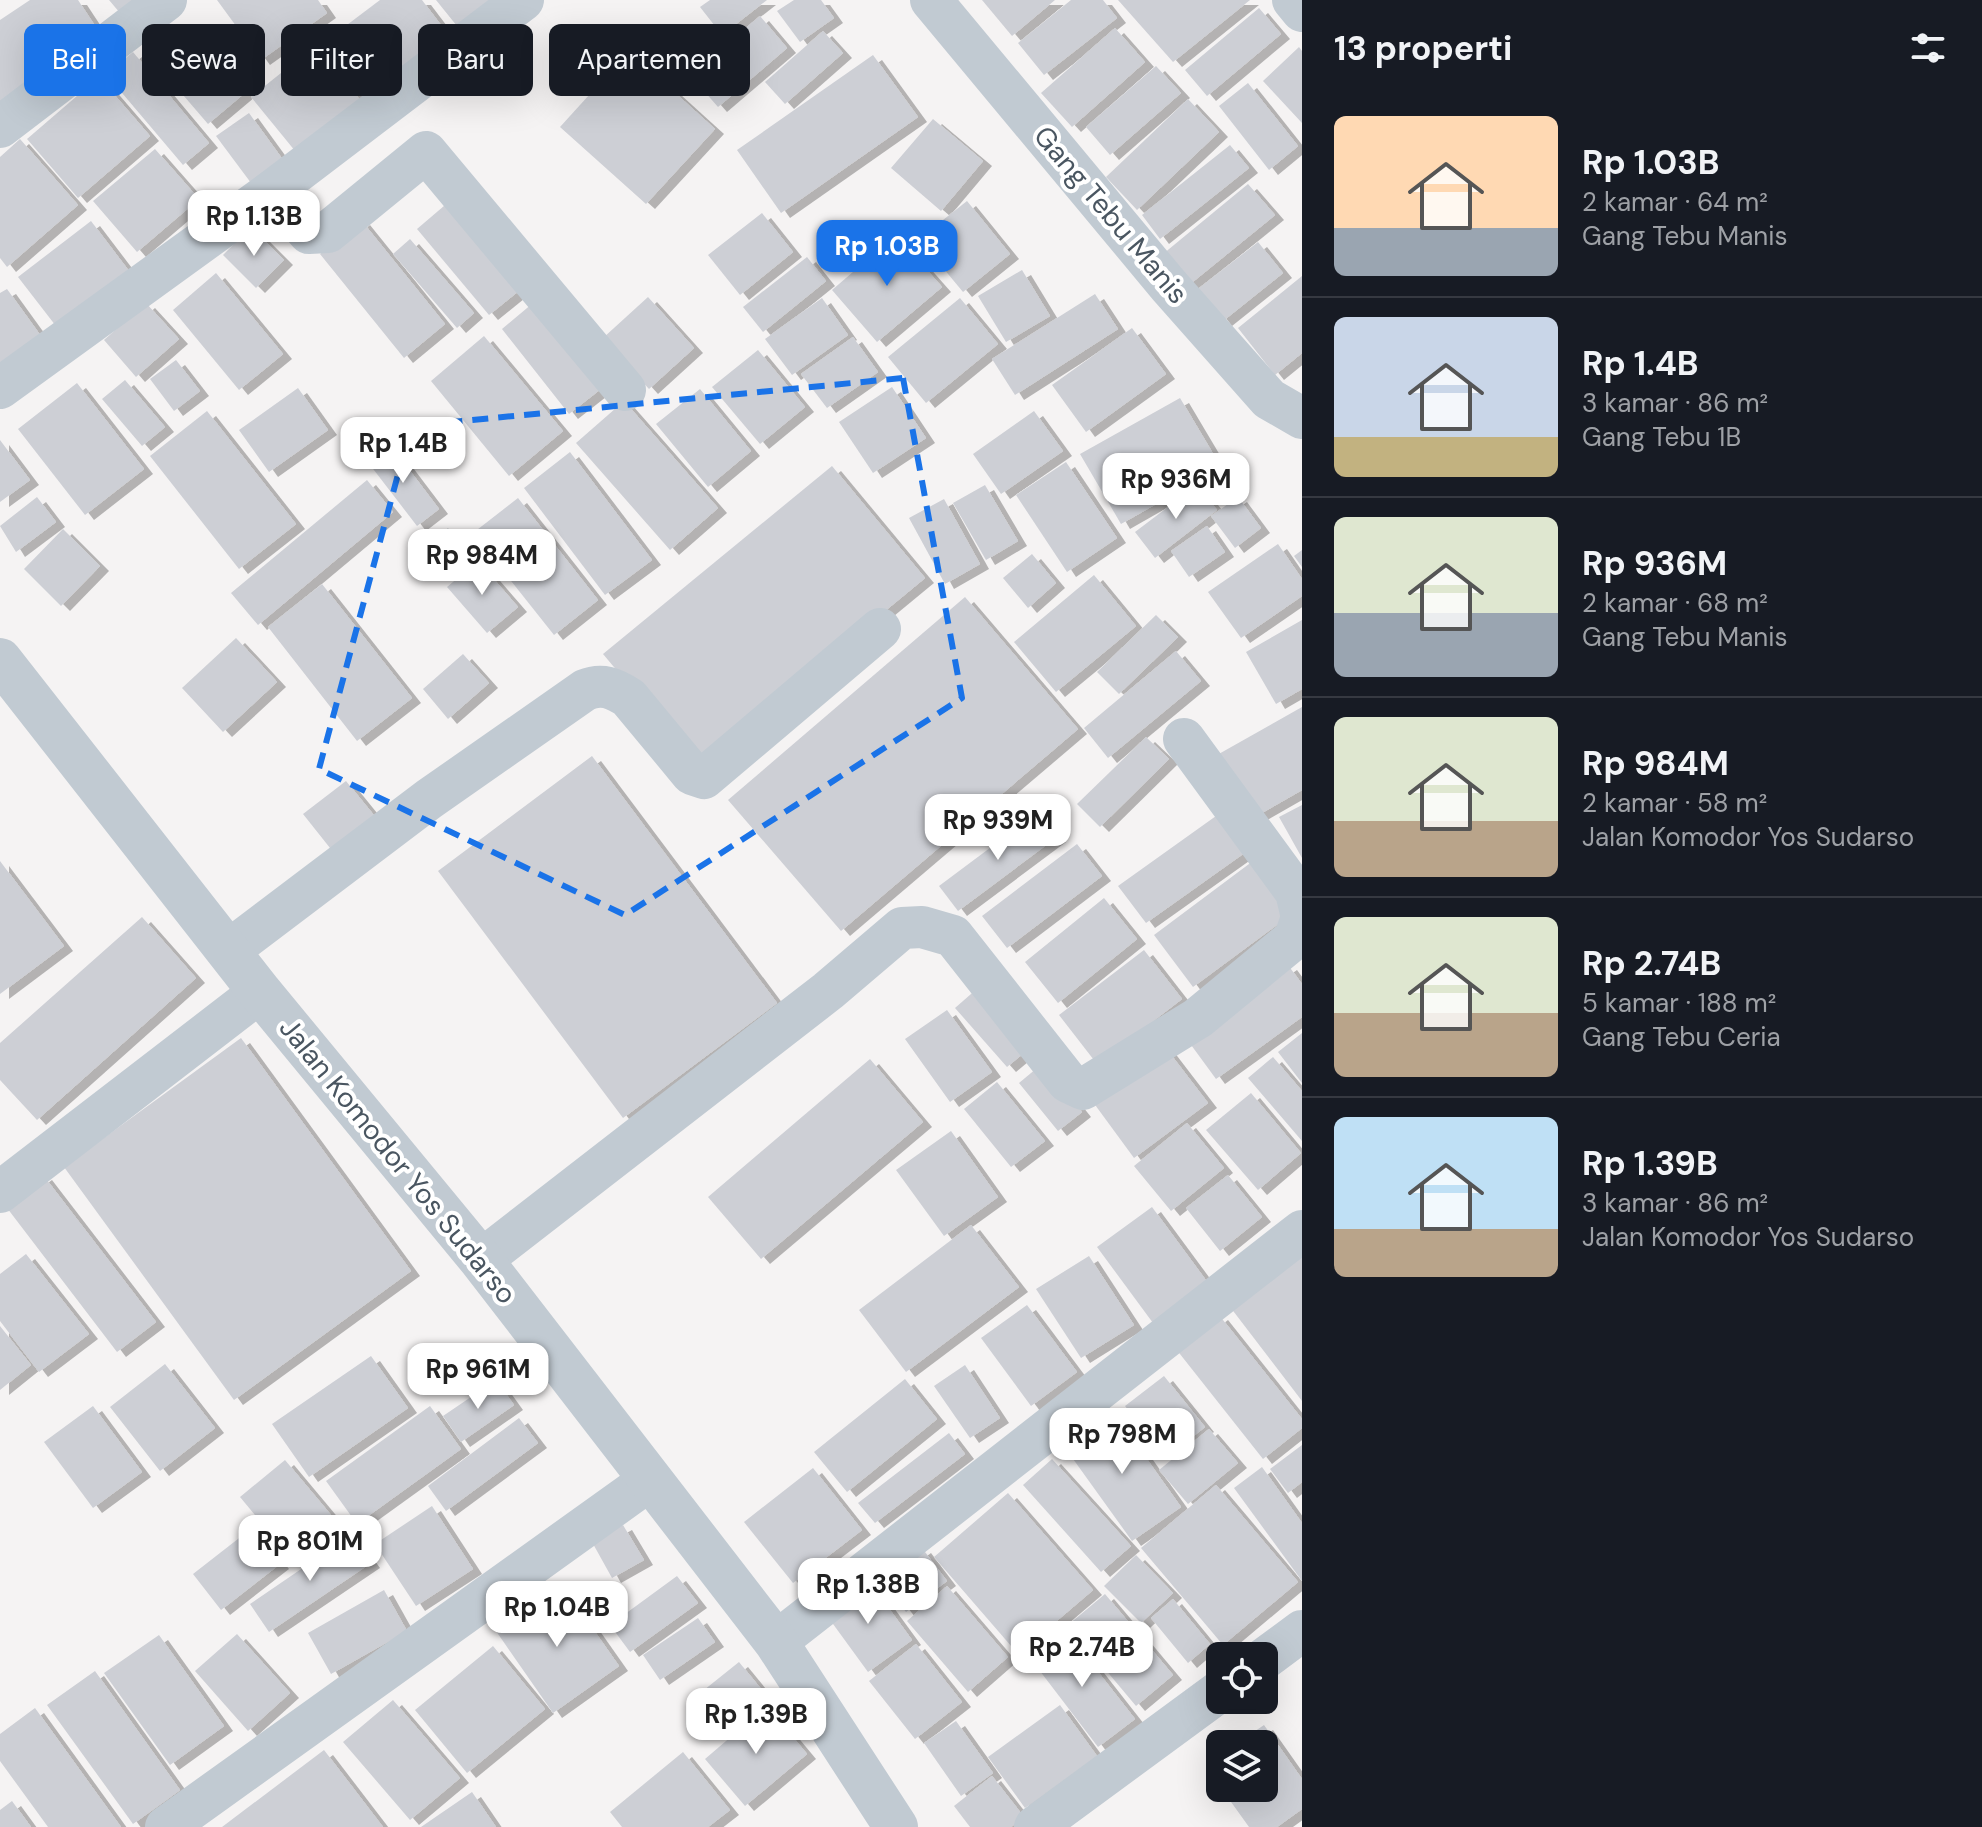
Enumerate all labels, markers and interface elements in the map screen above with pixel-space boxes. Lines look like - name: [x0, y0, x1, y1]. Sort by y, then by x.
- chip: Beli: [24, 24, 126, 96]
- chip: Sewa: [142, 24, 265, 96]
- chip: Filter: [281, 24, 402, 96]
- chip: Baru: [418, 24, 533, 96]
- chip: Apartemen: [549, 24, 750, 96]
- text: 13 properti: [1334, 26, 1512, 71]
- icon: filters: [1906, 26, 1950, 70]
- street label: Gang Tebu Manis: [1026, 118, 1196, 312]
- text: Rp 1.03B: [1582, 140, 1719, 185]
- icon: home: [1398, 148, 1494, 244]
- text: 2 kamar · 64 m²: [1582, 185, 1768, 219]
- pin: Rp 1.13B: [171, 190, 337, 258]
- text: Rp 1.13B: [206, 199, 302, 233]
- text: Gang Tebu Manis: [1582, 219, 1788, 253]
- pin: Rp 1.03B: [804, 220, 970, 288]
- text: Rp 1.03B: [834, 229, 940, 263]
- text: Rp 1.4B: [1582, 341, 1698, 386]
- icon: home: [1398, 349, 1494, 445]
- text: 3 kamar · 86 m²: [1582, 386, 1768, 420]
- pin: Rp 1.4B: [329, 417, 477, 485]
- text: Gang Tebu 1B: [1582, 420, 1741, 454]
- text: Rp 1.4B: [358, 426, 448, 460]
- pin: Rp 936M: [1102, 453, 1250, 521]
- text: Rp 936M: [1120, 462, 1232, 496]
- pin: Rp 984M: [408, 529, 556, 597]
- text: Rp 984M: [426, 538, 538, 572]
- text: Rp 936M: [1582, 541, 1727, 586]
- icon: home: [1398, 549, 1494, 645]
- text: 2 kamar · 68 m²: [1582, 586, 1768, 620]
- text: Gang Tebu Manis: [1582, 620, 1788, 654]
- text: Rp 984M: [1582, 741, 1729, 786]
- icon: home: [1398, 749, 1494, 845]
- text: 2 kamar · 58 m²: [1582, 786, 1767, 820]
- pin: Rp 939M: [924, 794, 1072, 862]
- text: Rp 939M: [943, 803, 1053, 837]
- text: Jalan Komodor Yos Sudarso: [1582, 820, 1914, 854]
- text: Rp 2.74B: [1582, 941, 1721, 986]
- icon: home: [1398, 949, 1494, 1045]
- text: 5 kamar · 188 m²: [1582, 986, 1776, 1020]
- street label: Jalan Komodor Yos Sudarso: [271, 1010, 525, 1312]
- text: Gang Tebu Ceria: [1582, 1020, 1781, 1054]
- text: Rp 1.39B: [1582, 1141, 1718, 1186]
- icon: home: [1398, 1149, 1494, 1245]
- text: 3 kamar · 86 m²: [1582, 1186, 1768, 1220]
- text: Jalan Komodor Yos Sudarso: [1582, 1220, 1914, 1254]
- pin: Rp 961M: [404, 1343, 552, 1411]
- text: Rp 961M: [425, 1352, 531, 1386]
- pin: Rp 798M: [1048, 1408, 1196, 1476]
- text: Rp 798M: [1067, 1417, 1177, 1451]
- pin: Rp 801M: [236, 1515, 384, 1583]
- text: Rp 801M: [257, 1524, 363, 1558]
- pin: Rp 1.38B: [785, 1558, 951, 1626]
- text: Rp 1.38B: [816, 1567, 920, 1601]
- pin: Rp 1.04B: [474, 1581, 640, 1649]
- text: Rp 1.04B: [504, 1590, 610, 1624]
- pin: Rp 2.74B: [999, 1621, 1165, 1689]
- text: Rp 2.74B: [1029, 1630, 1135, 1664]
- map controls: [1206, 1642, 1278, 1802]
- button: locate: [1206, 1642, 1278, 1714]
- pin: Rp 1.39B: [673, 1688, 839, 1756]
- text: Rp 1.39B: [704, 1697, 808, 1731]
- button: layers: [1206, 1730, 1278, 1802]

